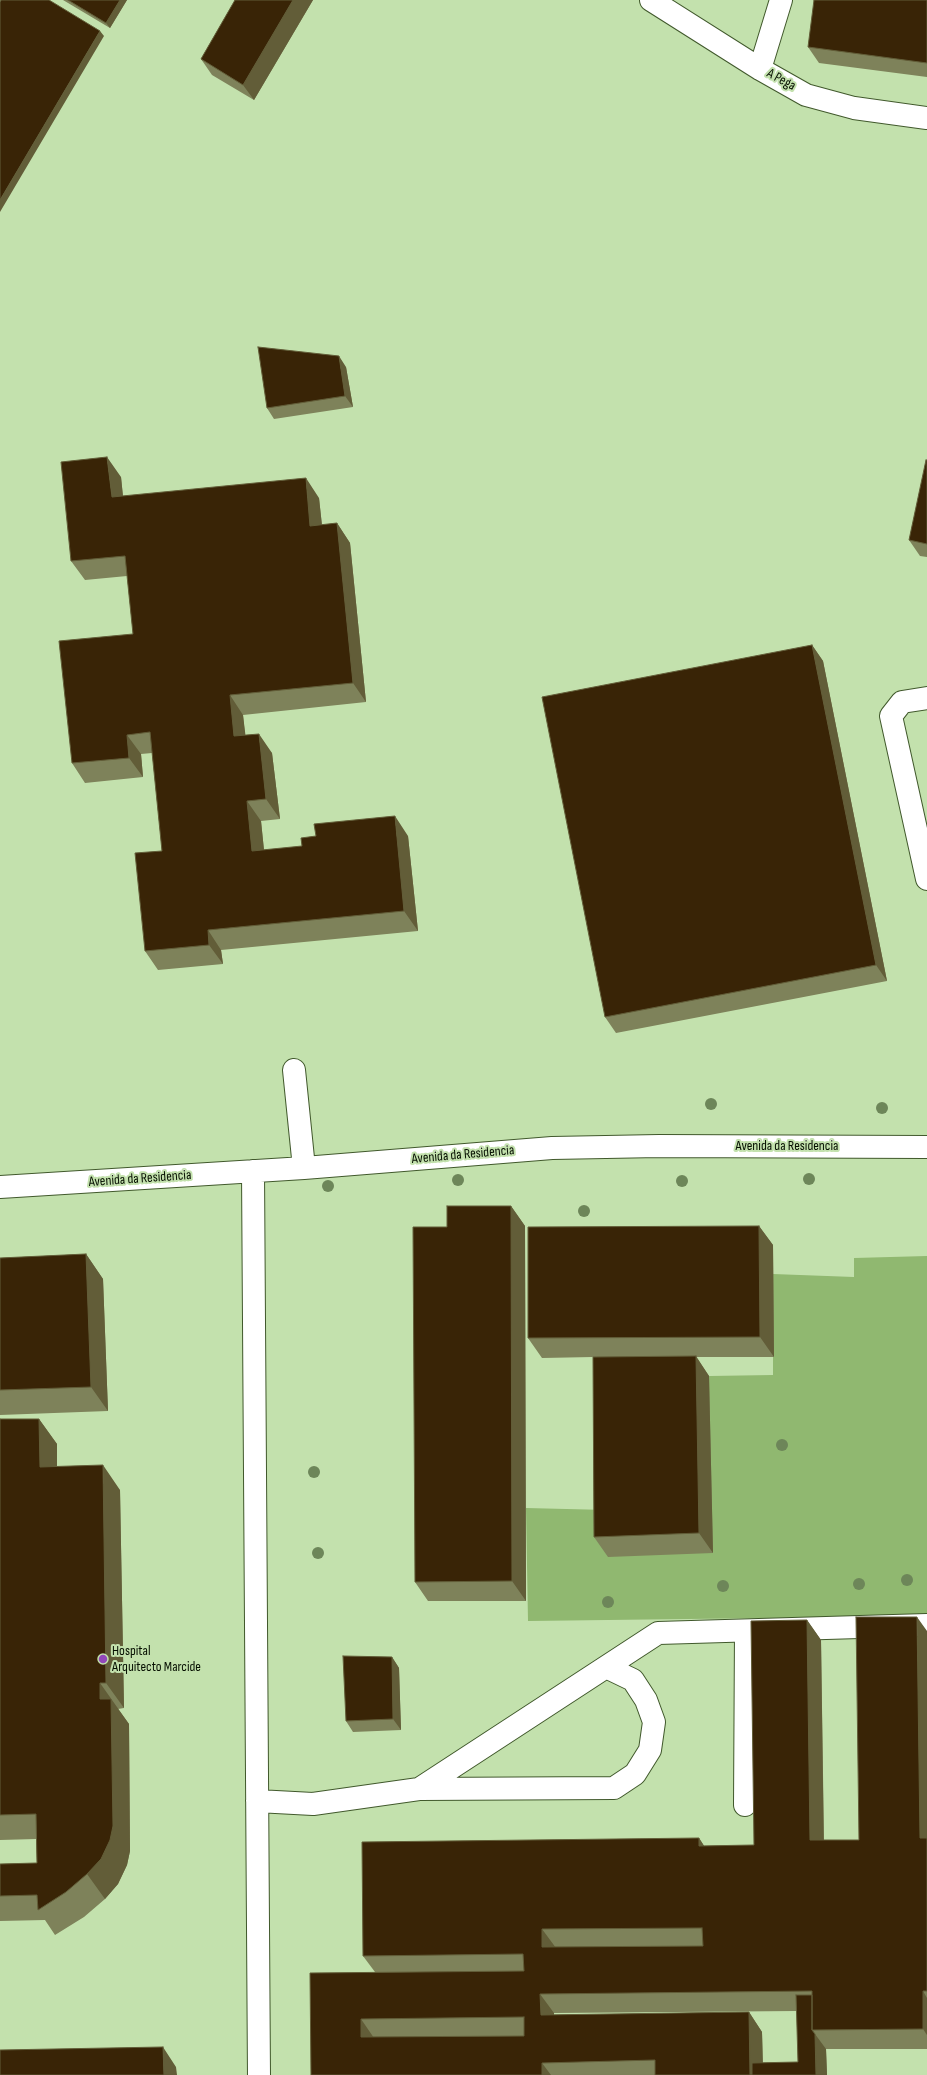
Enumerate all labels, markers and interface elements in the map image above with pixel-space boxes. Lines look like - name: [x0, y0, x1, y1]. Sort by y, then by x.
- street label: A Pega: [764, 65, 798, 95]
- street label: Avenida da Residencia: [736, 1138, 838, 1154]
- street label: Avenida da Residencia: [411, 1142, 515, 1168]
- street label: Avenida da Residencia: [88, 1167, 192, 1191]
- place label: Hospital Arquitecto Marcide: [112, 1643, 201, 1676]
- marker: Hospital Arquitecto Marcide: [97, 1653, 109, 1665]

